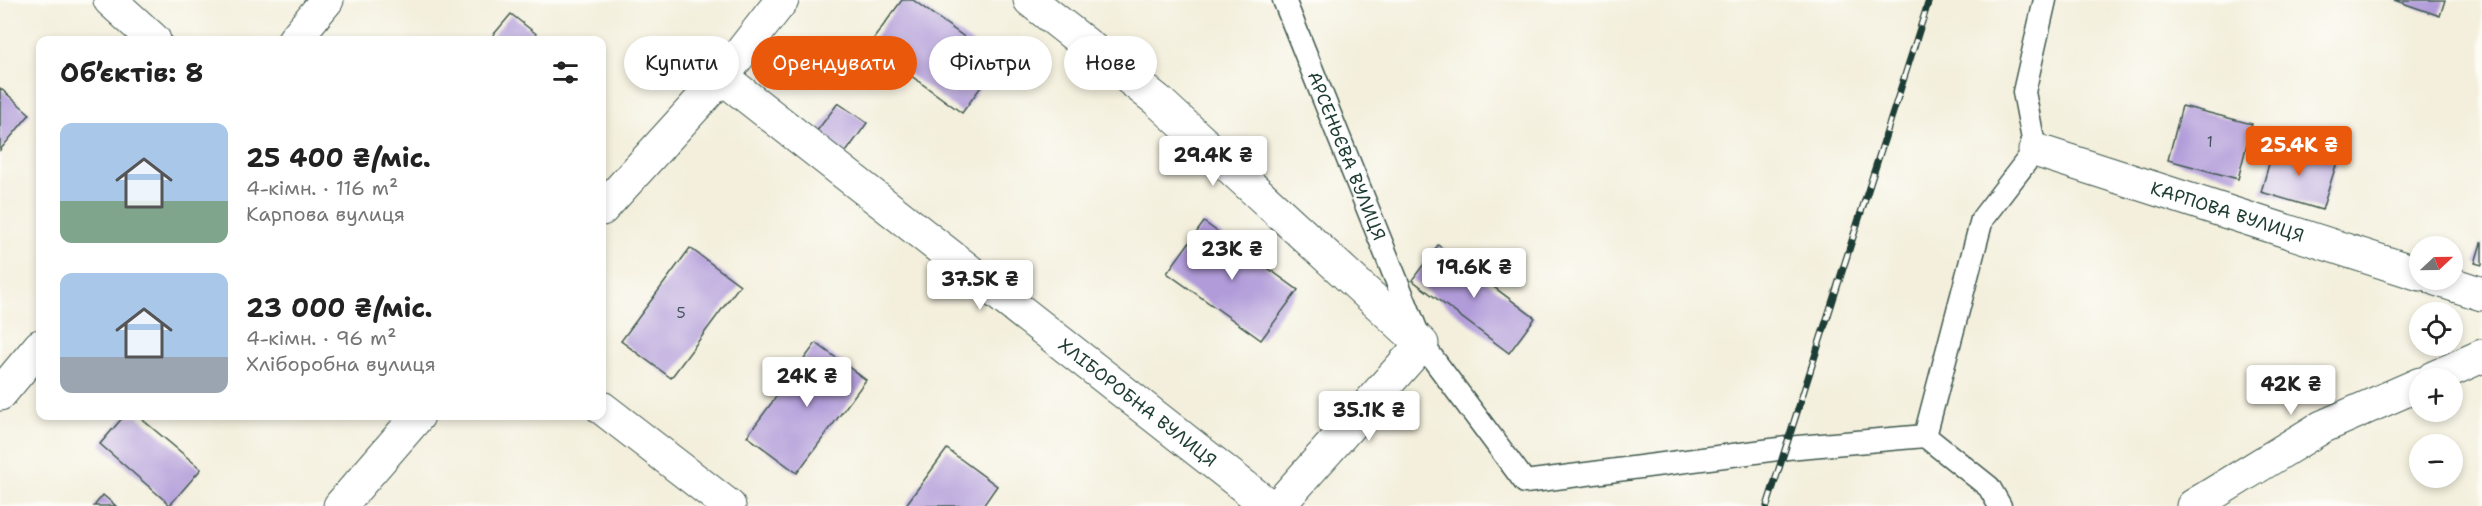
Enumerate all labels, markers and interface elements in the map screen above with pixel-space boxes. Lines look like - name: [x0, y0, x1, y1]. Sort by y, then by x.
- chip: Купити: [624, 36, 739, 90]
- chip: Орендувати: [751, 36, 917, 90]
- chip: Фільтри: [929, 36, 1052, 90]
- chip: Нове: [1064, 36, 1157, 90]
- text: Об’єктів: 8: [60, 55, 203, 90]
- icon: filters: [549, 56, 582, 89]
- street label: АРСЕНЬЄВА ВУЛИЦЯ: [1302, 68, 1391, 244]
- pin: 25.4K ₴: [2244, 126, 2354, 177]
- house number: 1: [2207, 132, 2213, 152]
- text: 25.4K ₴: [2260, 132, 2338, 158]
- pin: 29.4K ₴: [1158, 136, 1268, 187]
- text: 25 400 ₴/міс.: [246, 140, 431, 175]
- text: 29.4K ₴: [1173, 142, 1253, 168]
- icon: home: [108, 147, 180, 219]
- text: 4-кімн. · 116 m²: [246, 175, 398, 201]
- street label: КАРПОВА ВУЛИЦЯ: [2148, 176, 2307, 248]
- text: Карпова вулиця: [246, 201, 405, 227]
- pin: 23K ₴: [1190, 230, 1274, 281]
- text: 23K ₴: [1201, 236, 1263, 262]
- north arrow: [2409, 236, 2463, 290]
- map controls: [2409, 236, 2463, 488]
- pin: 19.6K ₴: [1419, 248, 1529, 299]
- text: 19.6K ₴: [1436, 254, 1512, 280]
- pin: 37.5K ₴: [925, 260, 1035, 311]
- text: 37.5K ₴: [941, 266, 1019, 292]
- text: 23 000 ₴/міс.: [246, 290, 433, 325]
- icon: home: [108, 297, 180, 369]
- button: locate: [2409, 302, 2463, 356]
- house number: 5: [676, 303, 686, 323]
- text: 4-кімн. · 96 m²: [246, 325, 396, 351]
- street label: ХЛІБОРОБНА ВУЛИЦЯ: [1053, 333, 1222, 472]
- text: Хліборобна вулиця: [246, 351, 436, 377]
- pin: 24K ₴: [765, 357, 849, 408]
- text: 24K ₴: [776, 363, 838, 389]
- pin: 42K ₴: [2249, 365, 2333, 416]
- button: +: [2409, 368, 2463, 422]
- text: 42K ₴: [2260, 371, 2322, 397]
- pin: 35.1K ₴: [1314, 391, 1424, 442]
- text: 35.1K ₴: [1333, 397, 1405, 423]
- button: −: [2409, 434, 2463, 488]

